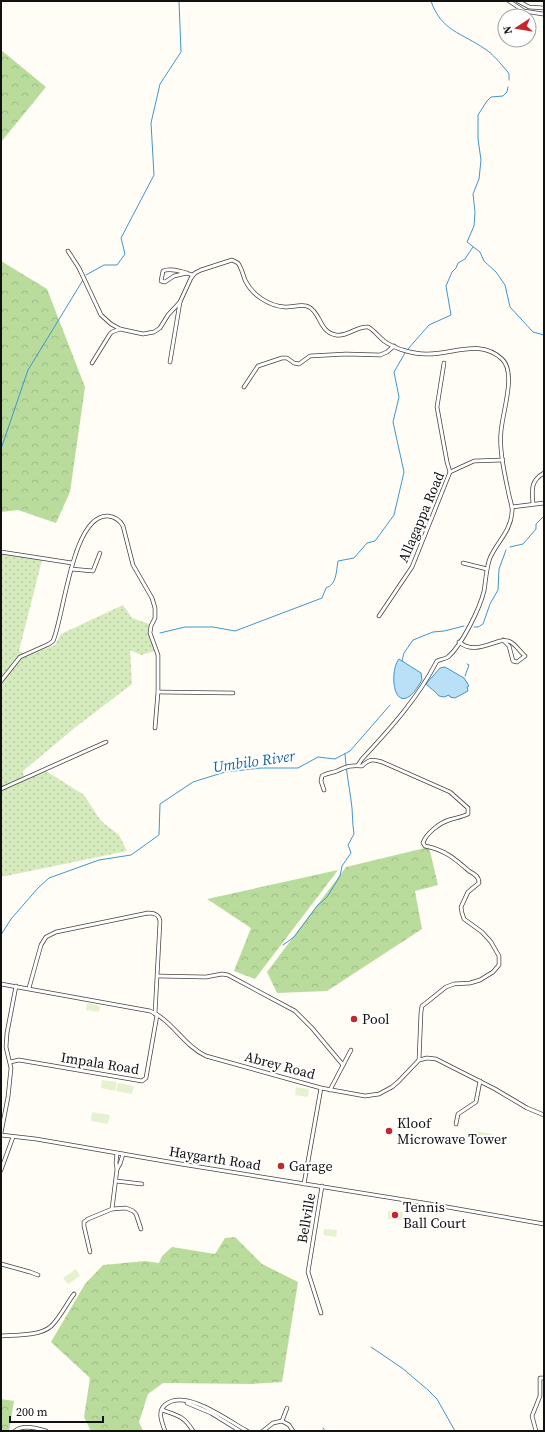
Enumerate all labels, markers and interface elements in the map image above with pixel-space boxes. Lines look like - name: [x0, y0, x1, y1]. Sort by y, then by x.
- north arrow: [497, 8, 537, 48]
- text: N: [500, 24, 516, 35]
- street label: Allagappa Road: [393, 469, 449, 565]
- water label: Umbilo River: [212, 745, 297, 777]
- place label: Pool: [362, 1009, 389, 1029]
- marker: Pool: [349, 1014, 359, 1024]
- street label: Abrey Road: [242, 1046, 318, 1084]
- street label: Impala Road: [59, 1047, 141, 1079]
- place label: Kloof Microwave Tower: [397, 1113, 507, 1149]
- marker: Kloof Microwave Tower: [384, 1126, 394, 1136]
- street label: Haygarth Road: [168, 1141, 262, 1175]
- place label: Garage: [289, 1156, 333, 1176]
- marker: Garage: [276, 1161, 286, 1171]
- street label: Bellville: [292, 1191, 320, 1245]
- place label: Tennis Ball Court: [403, 1197, 466, 1233]
- marker: Tennis Ball Court: [390, 1210, 400, 1220]
- scale bar: [10, 1398, 103, 1424]
- text: 200 m: [16, 1404, 48, 1420]

